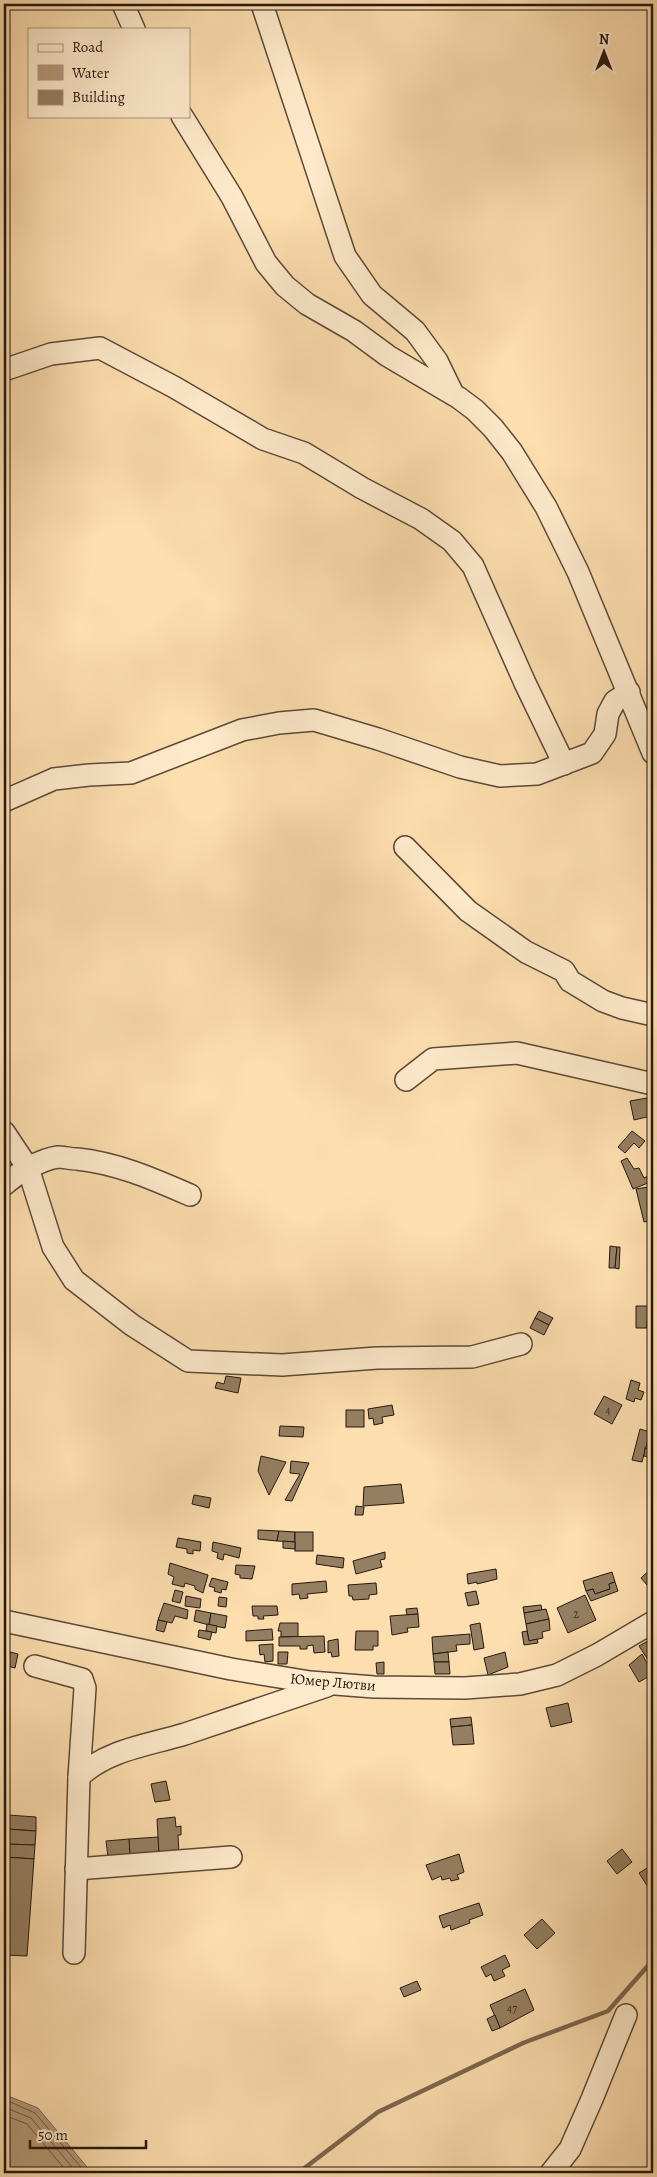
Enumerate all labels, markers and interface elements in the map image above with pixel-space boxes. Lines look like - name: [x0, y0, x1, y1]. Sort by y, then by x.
- legend: [28, 28, 190, 118]
- north arrow: [580, 28, 630, 78]
- text: N: [599, 30, 609, 49]
- text: Road: [72, 37, 104, 57]
- text: Water: [71, 63, 109, 83]
- text: Building: [72, 87, 125, 107]
- house number: 4: [605, 1402, 611, 1418]
- house number: 2: [573, 1606, 579, 1622]
- street label: Юмер Лютви: [289, 1668, 377, 1696]
- house number: 47: [507, 2000, 518, 2016]
- scale bar: [30, 2117, 146, 2149]
- text: 50 m: [38, 2125, 68, 2145]

